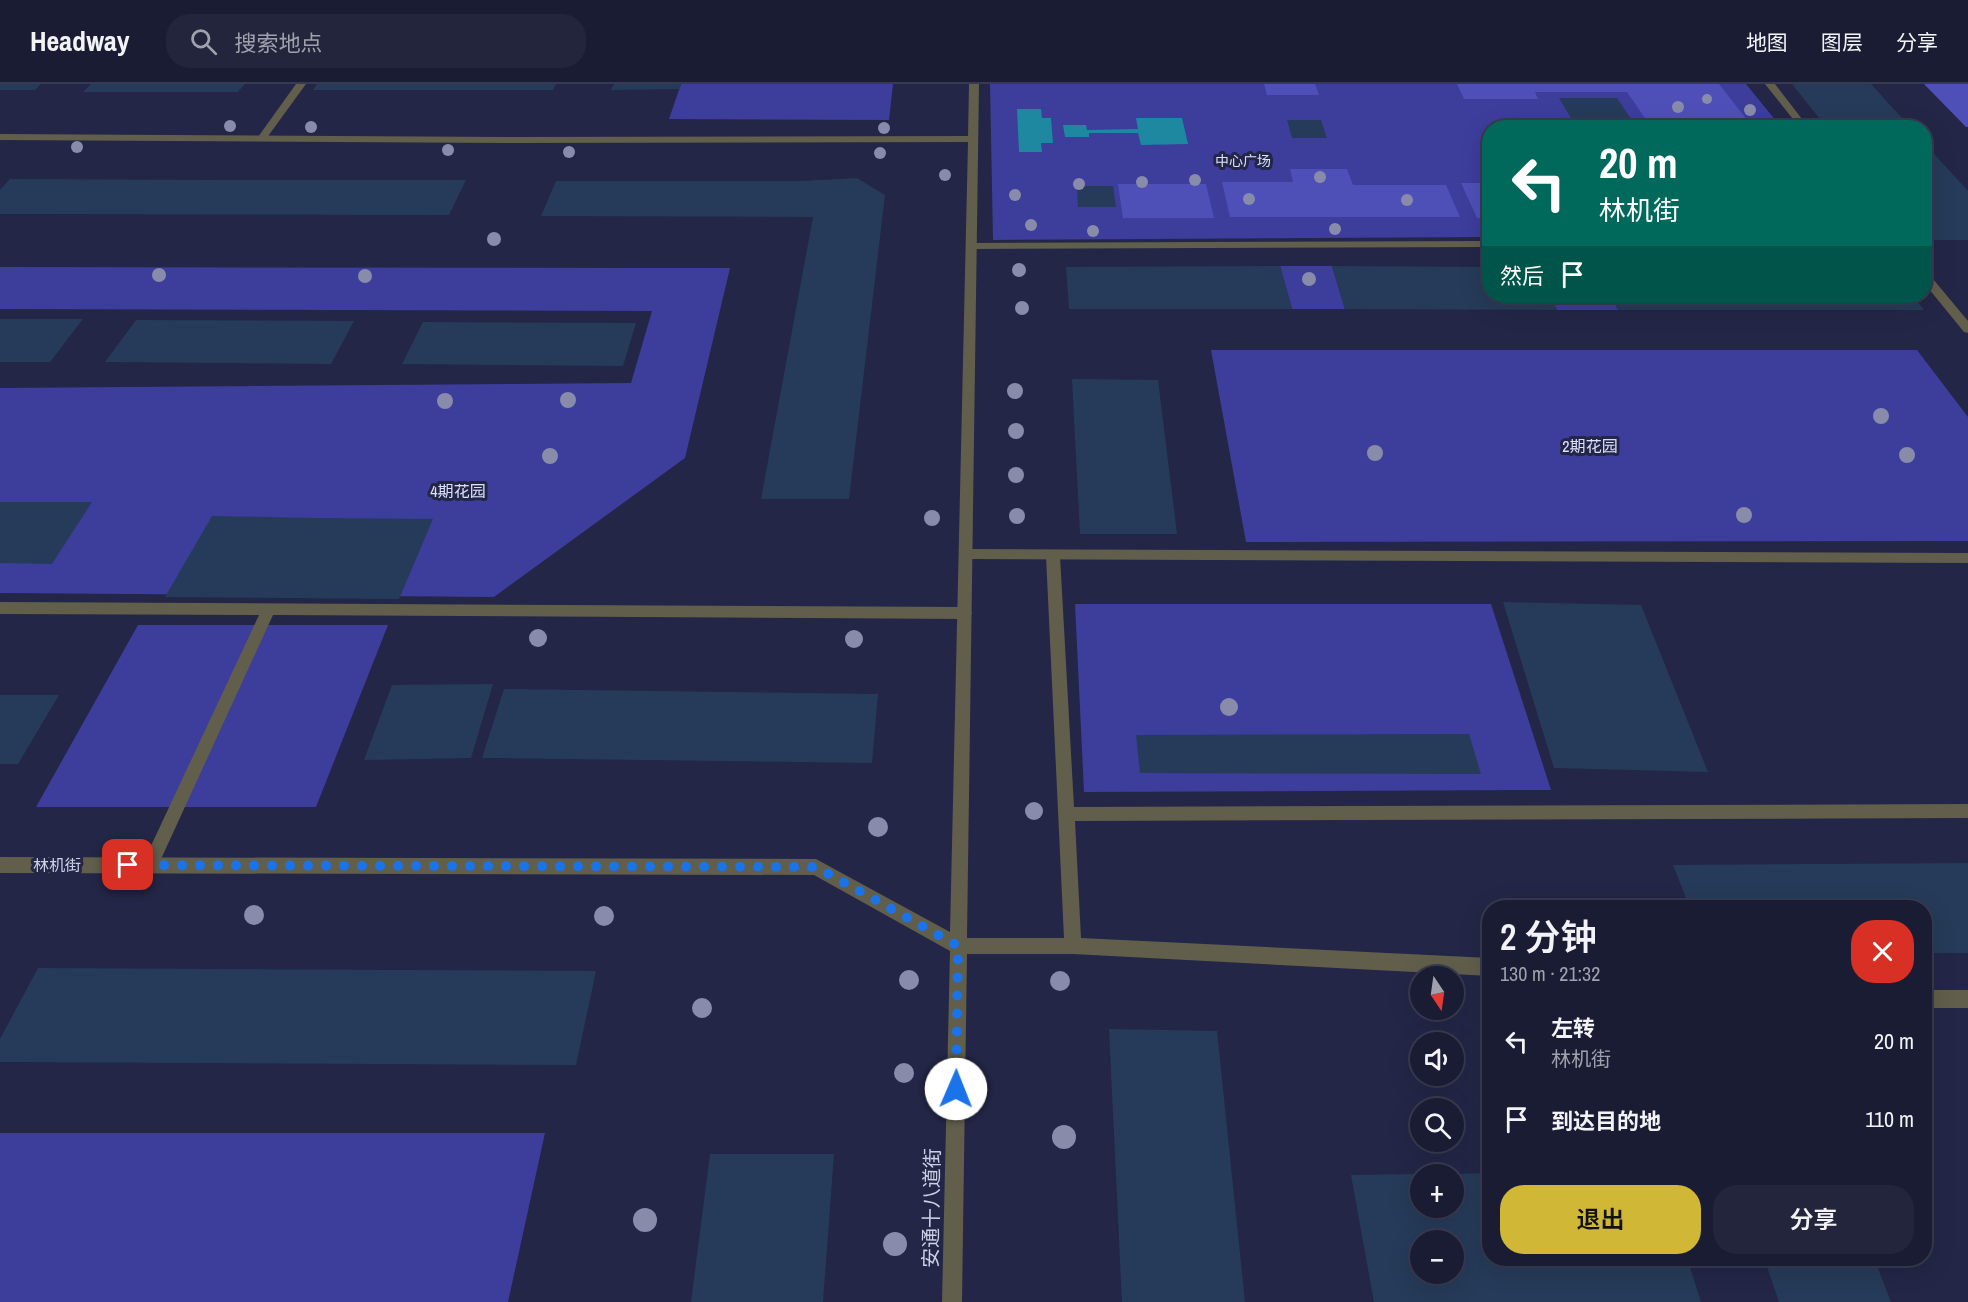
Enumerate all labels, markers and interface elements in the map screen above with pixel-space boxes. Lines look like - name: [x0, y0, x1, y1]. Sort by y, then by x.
- search box: [166, 14, 586, 68]
- text: Headway: [30, 22, 130, 60]
- icon: search: [187, 25, 220, 58]
- text: 搜索地点: [235, 28, 323, 58]
- text: 地图: [1746, 28, 1788, 57]
- text: 图层: [1821, 28, 1863, 57]
- text: 分享: [1896, 28, 1938, 57]
- text: 20 m: [1599, 135, 1678, 191]
- icon: left: [1500, 144, 1578, 222]
- park label: 中心广场: [1215, 152, 1271, 170]
- text: 林机街: [1599, 192, 1680, 228]
- icon: arrive: [1556, 258, 1589, 291]
- text: 然后: [1500, 261, 1544, 291]
- park label: 2期花园: [1562, 435, 1618, 457]
- park label: 4期花园: [430, 480, 486, 502]
- pin: [102, 839, 153, 890]
- icon: arrive: [111, 848, 144, 881]
- street label: 林机街: [33, 854, 81, 876]
- text: 2 分钟: [1500, 913, 1597, 961]
- button: close: [1851, 920, 1914, 983]
- text: 130 m · 21:32: [1500, 960, 1600, 987]
- north arrow: [1410, 966, 1464, 1020]
- map controls: [1410, 966, 1464, 1284]
- text: 左转: [1551, 1013, 1595, 1043]
- icon: left: [1500, 1025, 1533, 1058]
- text: 20 m: [1874, 1026, 1914, 1056]
- button: sound: [1410, 1032, 1464, 1086]
- text: 林机街: [1551, 1045, 1611, 1072]
- position arrow: [924, 1057, 988, 1121]
- button: search: [1410, 1098, 1464, 1152]
- icon: arrive: [1500, 1103, 1533, 1136]
- text: 110 m: [1865, 1104, 1914, 1134]
- text: 到达目的地: [1551, 1106, 1661, 1136]
- street label: 安通十八道街: [916, 1148, 946, 1268]
- button: +: [1410, 1164, 1464, 1218]
- button: 退出: [1500, 1185, 1701, 1254]
- button: 分享: [1713, 1185, 1914, 1254]
- button: −: [1410, 1230, 1464, 1284]

